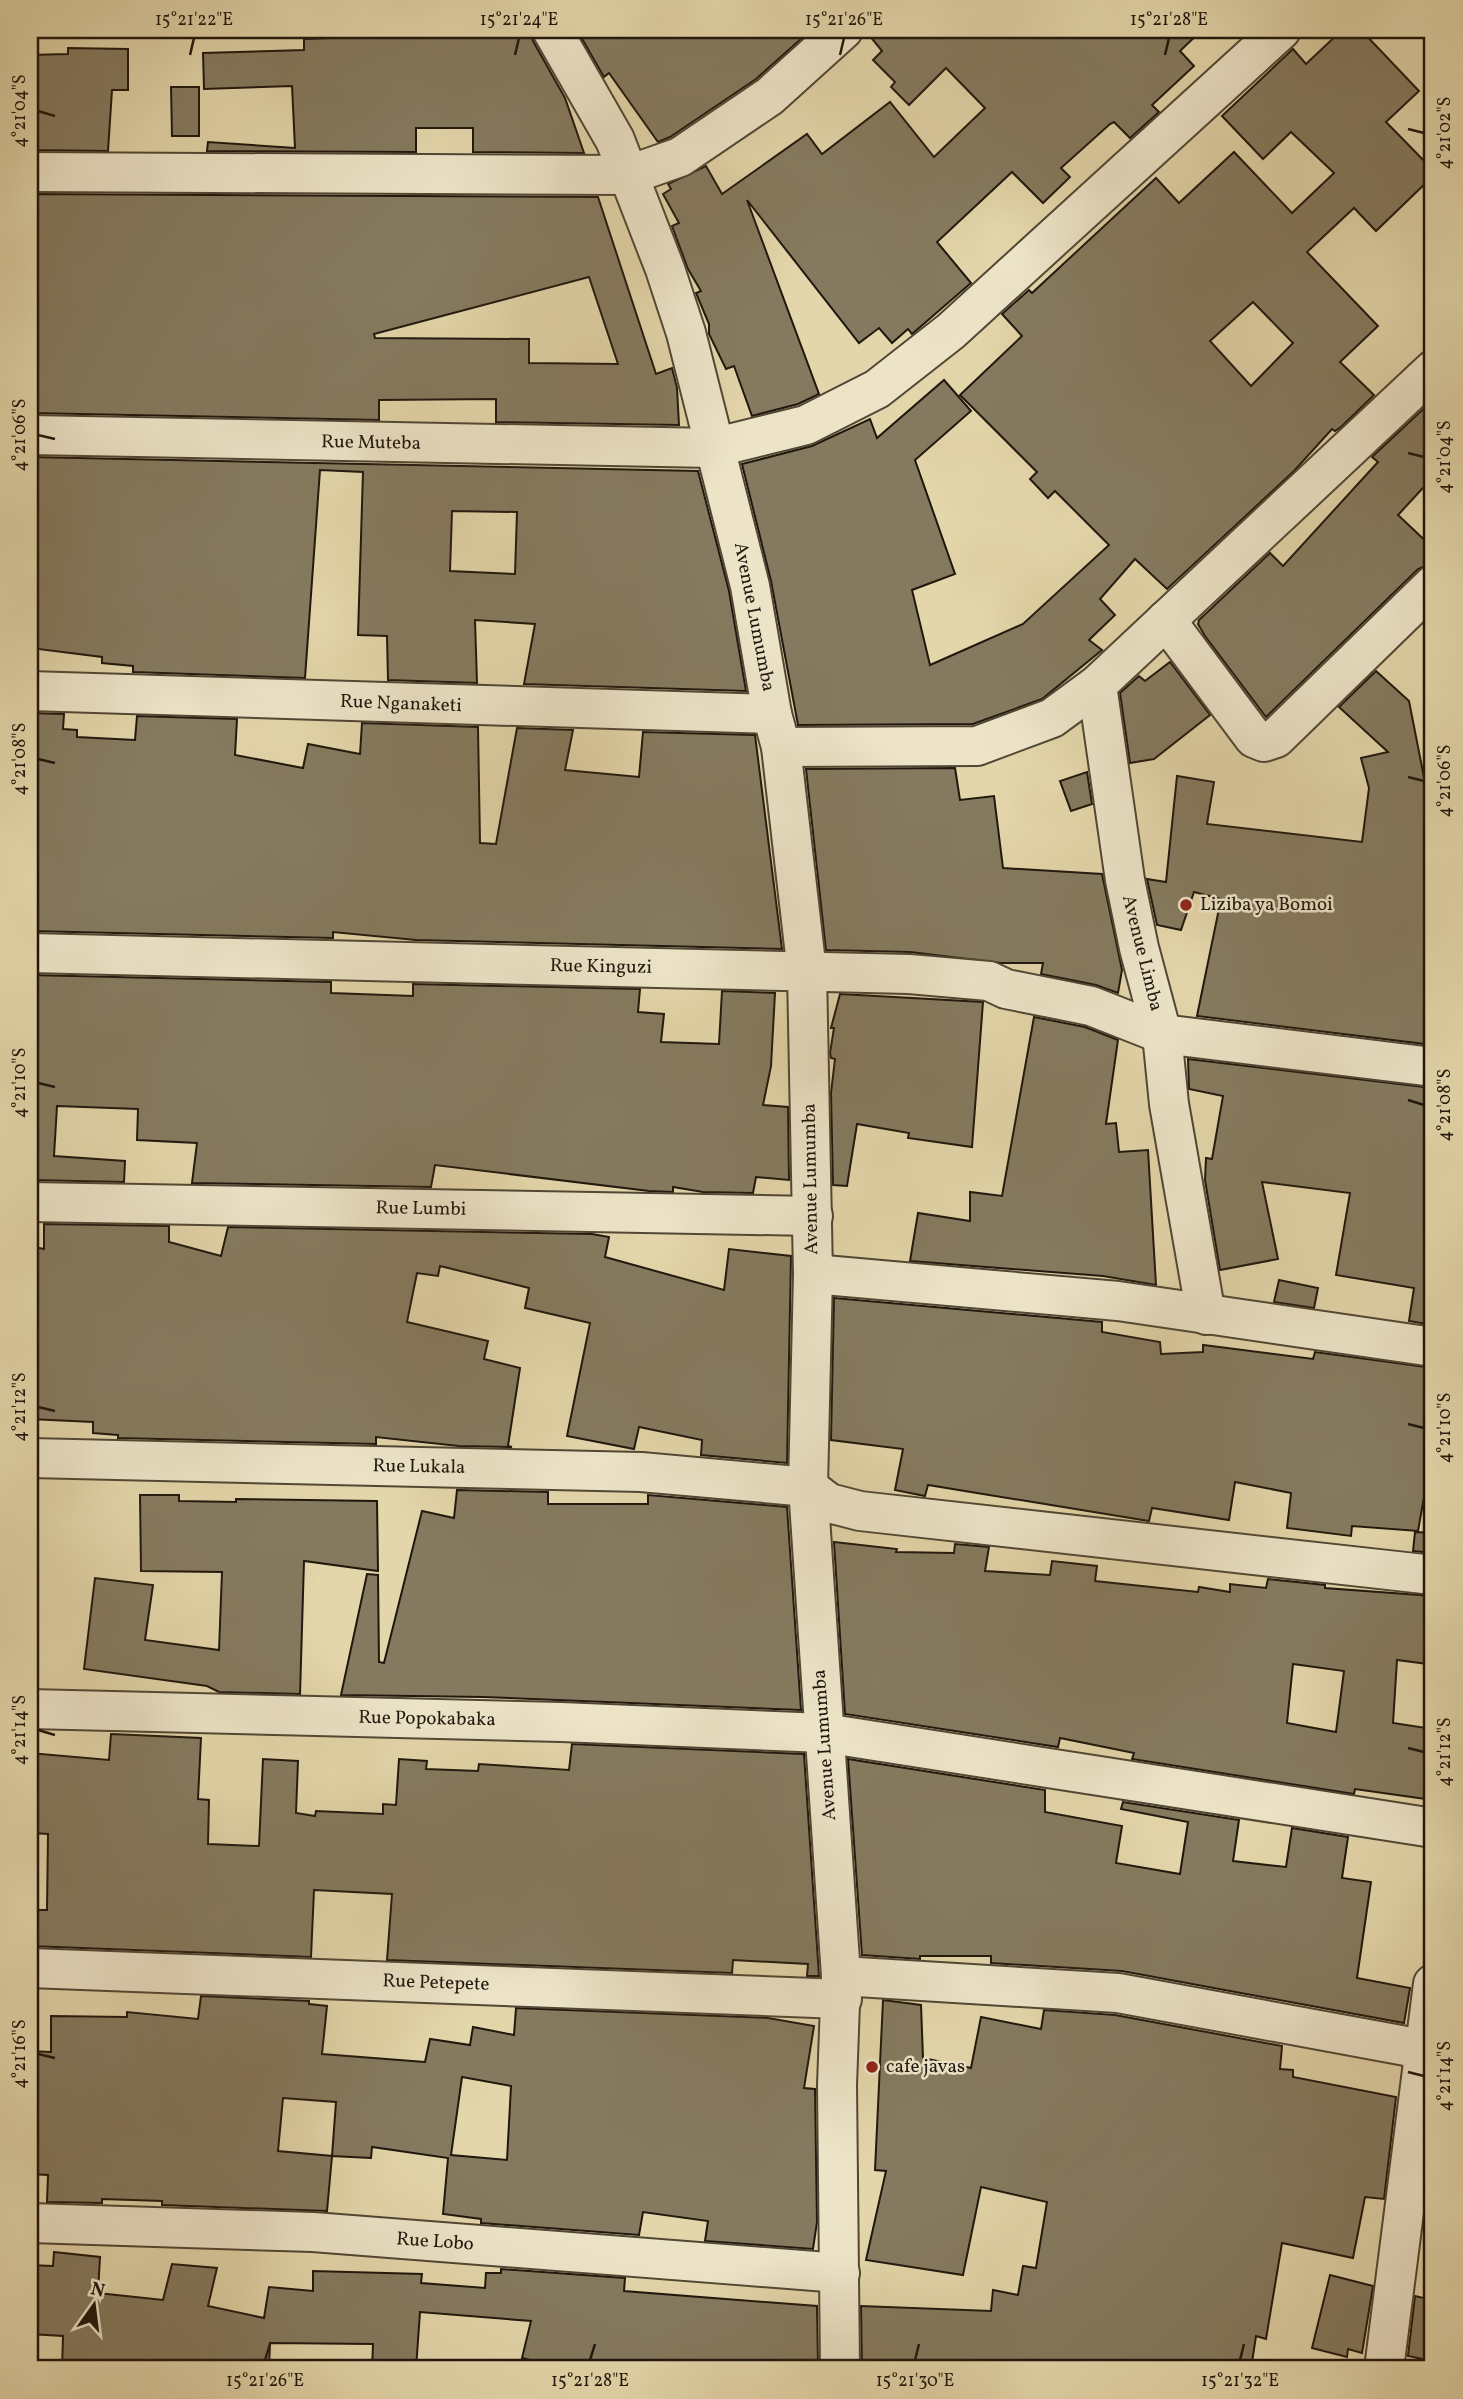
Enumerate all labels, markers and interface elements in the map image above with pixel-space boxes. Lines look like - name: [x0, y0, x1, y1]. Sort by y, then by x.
- text: 15°21'22"E: [155, 8, 233, 33]
- text: 15°21'24"E: [480, 8, 558, 33]
- text: 15°21'26"E: [805, 8, 883, 33]
- text: 15°21'28"E: [1130, 8, 1208, 33]
- text: 4°21'04"S: [8, 74, 33, 148]
- text: 4°21'02"S: [1433, 96, 1458, 170]
- text: 4°21'06"S: [8, 398, 33, 472]
- text: 4°21'04"S: [1433, 420, 1458, 494]
- street label: Rue Muteba: [321, 429, 421, 457]
- street label: Avenue Lumumba: [727, 540, 781, 694]
- street label: Rue Nganaketi: [340, 689, 463, 719]
- text: 4°21'08"S: [8, 723, 33, 795]
- text: 4°21'06"S: [1433, 744, 1458, 818]
- street label: Avenue Limba: [1115, 892, 1169, 1014]
- place label: Liziba ya Bomoi: [1200, 892, 1333, 918]
- marker: Liziba ya Bomoi: [1178, 897, 1194, 913]
- street label: Rue Kinguzi: [550, 953, 653, 981]
- text: 4°21'10"S: [8, 1048, 33, 1118]
- text: 4°21'08"S: [1433, 1069, 1458, 1141]
- street label: Avenue Lumumba: [797, 1103, 825, 1255]
- street label: Rue Lumbi: [375, 1195, 467, 1223]
- text: 4°21'12"S: [8, 1372, 33, 1442]
- text: 4°21'10"S: [1433, 1393, 1458, 1463]
- street label: Rue Lukala: [372, 1453, 466, 1481]
- street label: Avenue Lumumba: [807, 1669, 843, 1821]
- text: 4°21'14"S: [8, 1695, 33, 1765]
- street label: Rue Popokabaka: [358, 1705, 496, 1733]
- text: 4°21'12"S: [1433, 1717, 1458, 1787]
- street label: Rue Petepete: [382, 1968, 490, 1998]
- text: 4°21'16"S: [8, 2019, 33, 2089]
- text: 4°21'14"S: [1433, 2041, 1458, 2111]
- place label: cafe javas: [886, 2054, 965, 2080]
- marker: cafe javas: [864, 2059, 880, 2075]
- street label: Rue Lobo: [395, 2226, 475, 2258]
- north arrow: [60, 2270, 130, 2340]
- text: N: [88, 2276, 108, 2305]
- text: 15°21'26"E: [226, 2369, 304, 2394]
- text: 15°21'28"E: [551, 2369, 629, 2394]
- text: 15°21'30"E: [876, 2369, 955, 2394]
- text: 15°21'32"E: [1201, 2369, 1279, 2394]

